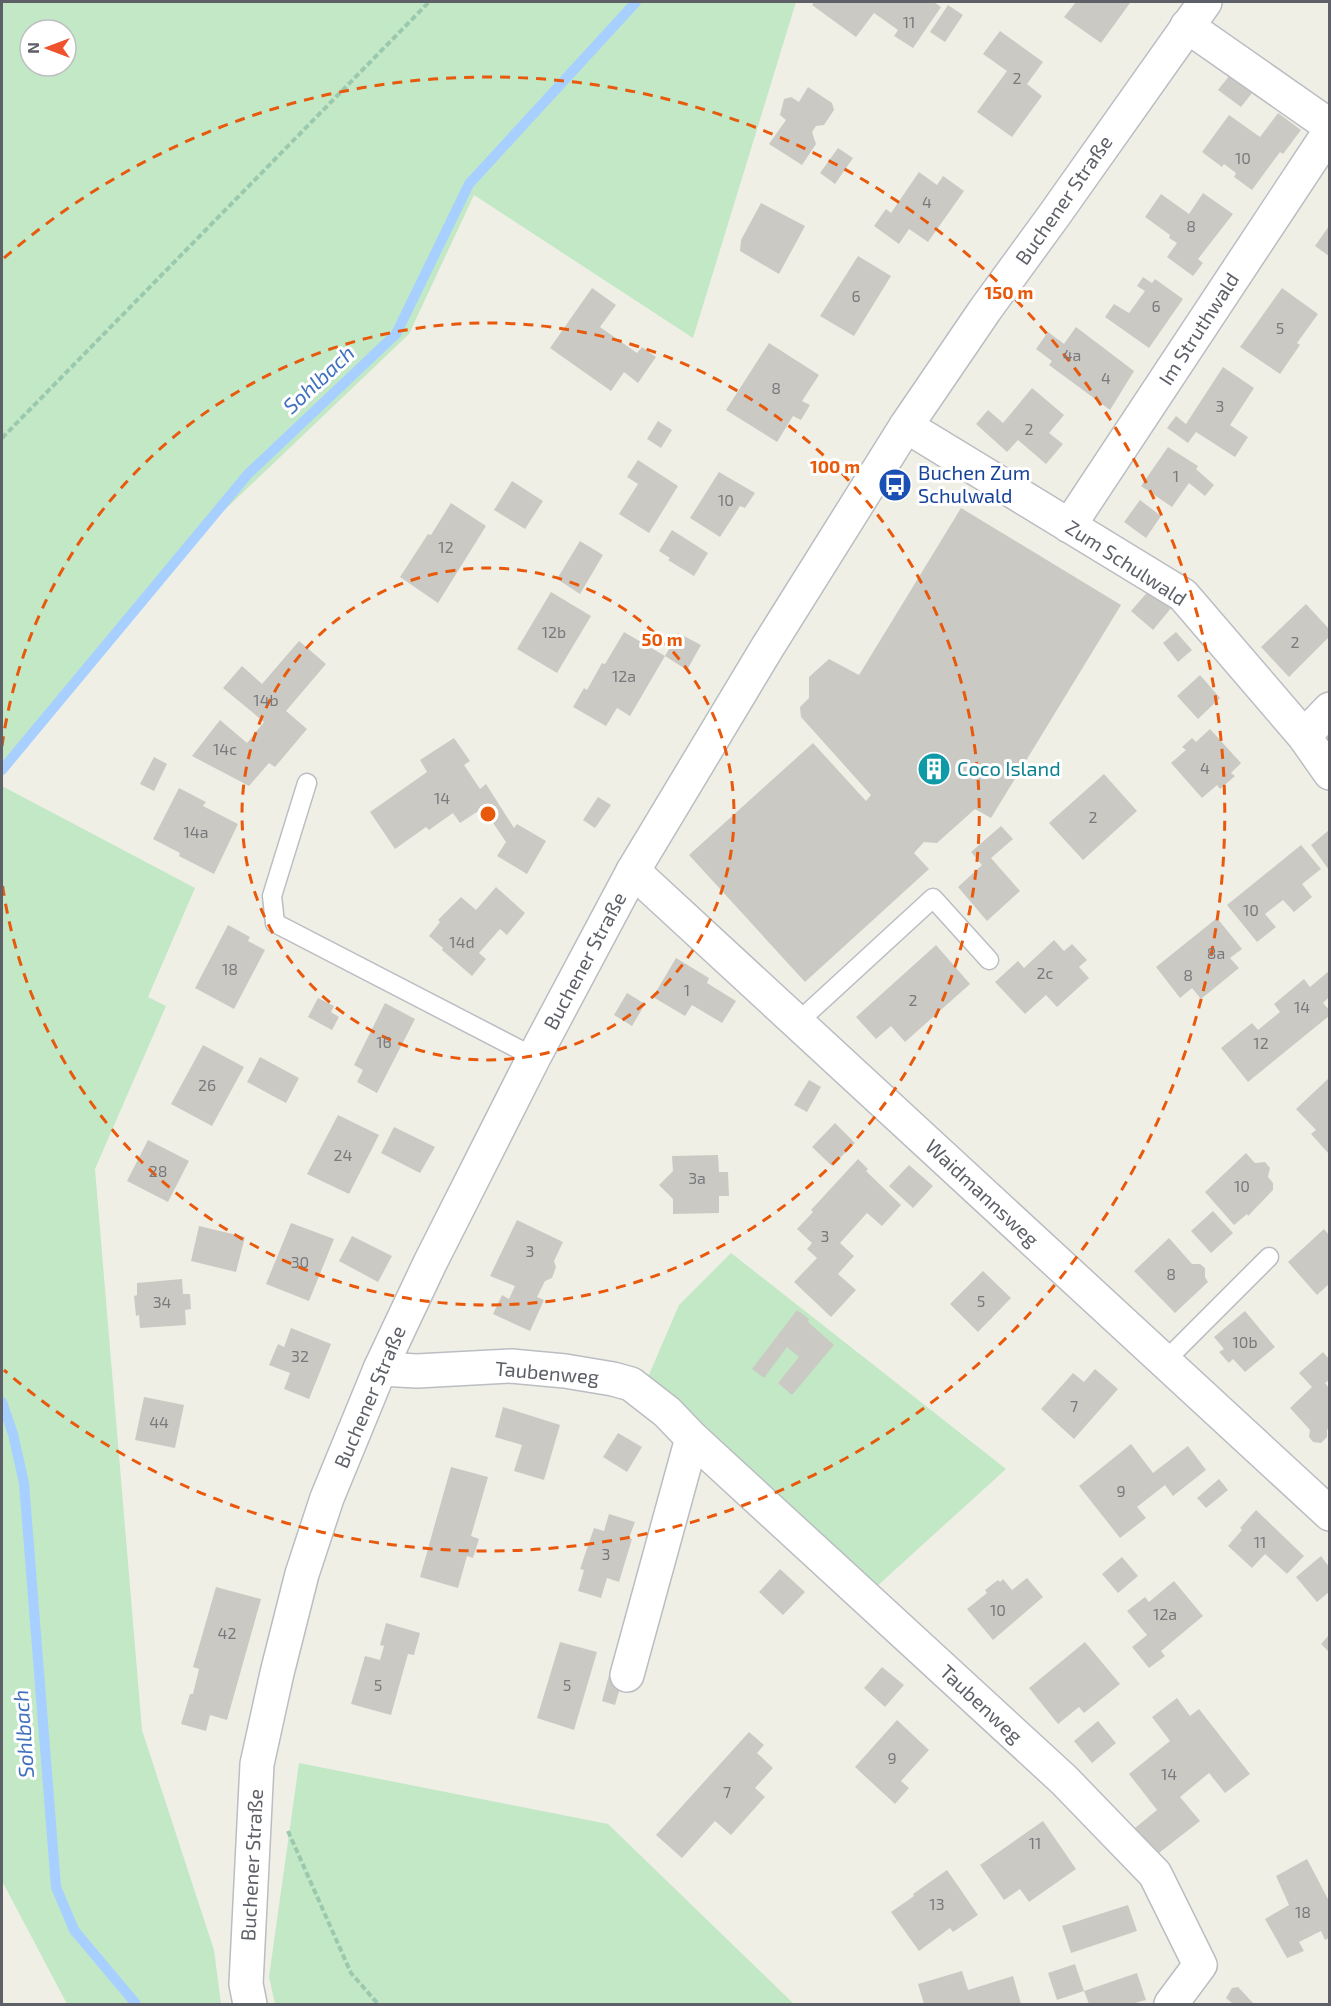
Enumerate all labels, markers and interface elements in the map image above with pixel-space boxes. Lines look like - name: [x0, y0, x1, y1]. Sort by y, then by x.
- house number: 11: [903, 12, 915, 31]
- north arrow: [18, 18, 78, 78]
- text: N: [23, 42, 42, 54]
- house number: 2: [1013, 68, 1022, 87]
- street label: Buchener Straße: [1010, 130, 1117, 269]
- house number: 10: [1235, 148, 1251, 167]
- house number: 4: [922, 192, 932, 211]
- house number: 8: [1186, 216, 1196, 235]
- street label: Im Struthwald: [1153, 268, 1243, 389]
- text: 150 m: [985, 281, 1033, 303]
- house number: 6: [851, 286, 861, 305]
- house number: 6: [1151, 296, 1161, 315]
- house number: 5: [1276, 318, 1284, 337]
- water label: Sohlbach: [277, 340, 359, 418]
- house number: 4a: [1063, 345, 1081, 364]
- house number: 4: [1101, 368, 1111, 387]
- house number: 8: [771, 378, 781, 397]
- house number: 3: [1216, 396, 1224, 415]
- house number: 2: [1025, 419, 1034, 438]
- text: 100 m: [810, 455, 860, 477]
- place label: Buchen Zum Schulwald: [918, 460, 1030, 507]
- house number: 1: [1173, 466, 1179, 485]
- bus stop icon: Buchen Zum Schulwald: [877, 467, 913, 503]
- house number: 10: [718, 490, 734, 509]
- street label: Zum Schulwald: [1062, 514, 1191, 610]
- house number: 12: [438, 537, 454, 556]
- house number: 12b: [542, 622, 566, 641]
- text: 50 m: [641, 628, 683, 650]
- house number: 2: [1291, 632, 1300, 651]
- house number: 12a: [612, 666, 636, 685]
- house number: 14b: [253, 690, 279, 709]
- house number: 14c: [213, 739, 237, 758]
- building icon: Coco Island: [916, 751, 952, 787]
- place label: Coco Island: [957, 756, 1061, 780]
- house number: 4: [1200, 758, 1210, 777]
- house number: 14: [434, 788, 450, 807]
- centre of rings: [478, 804, 498, 824]
- house number: 2: [1089, 807, 1098, 826]
- house number: 14a: [184, 822, 209, 841]
- street label: Buchener Straße: [538, 888, 630, 1033]
- house number: 10: [1243, 900, 1259, 919]
- house number: 14d: [449, 932, 475, 951]
- house number: 8a: [1207, 943, 1225, 962]
- house number: 18: [222, 959, 238, 978]
- house number: 2c: [1037, 963, 1054, 982]
- house number: 8: [1183, 965, 1193, 984]
- house number: 1: [684, 980, 690, 999]
- house number: 2: [909, 990, 918, 1009]
- house number: 14: [1294, 997, 1310, 1016]
- house number: 16: [376, 1032, 392, 1051]
- house number: 12: [1253, 1033, 1269, 1052]
- house number: 26: [198, 1075, 216, 1094]
- street label: Waidmannsweg: [921, 1134, 1044, 1251]
- house number: 24: [334, 1145, 353, 1164]
- house number: 28: [149, 1161, 167, 1180]
- house number: 3a: [688, 1168, 706, 1187]
- house number: 10: [1234, 1176, 1250, 1195]
- house number: 3: [821, 1226, 829, 1245]
- house number: 3: [526, 1241, 534, 1260]
- house number: 30: [291, 1252, 309, 1271]
- house number: 8: [1166, 1264, 1176, 1283]
- house number: 5: [977, 1291, 985, 1310]
- house number: 34: [153, 1292, 172, 1311]
- street label: Buchener Straße: [328, 1322, 410, 1471]
- house number: 10b: [1232, 1332, 1258, 1351]
- house number: 32: [291, 1346, 309, 1365]
- street label: Taubenweg: [494, 1356, 600, 1388]
- house number: 7: [1070, 1396, 1078, 1415]
- house number: 44: [149, 1412, 169, 1431]
- house number: 9: [1116, 1481, 1126, 1500]
- house number: 11: [1254, 1532, 1266, 1551]
- house number: 3: [602, 1544, 610, 1563]
- house number: 10: [990, 1600, 1006, 1619]
- house number: 12a: [1153, 1604, 1177, 1623]
- house number: 42: [218, 1623, 236, 1642]
- street label: Taubenweg: [935, 1659, 1028, 1748]
- house number: 5: [374, 1675, 382, 1694]
- house number: 5: [563, 1675, 571, 1694]
- water label: Sohlbach: [7, 1689, 38, 1779]
- house number: 9: [887, 1748, 897, 1767]
- house number: 14: [1161, 1764, 1177, 1783]
- house number: 7: [723, 1782, 731, 1801]
- street label: Buchener Straße: [235, 1788, 267, 1942]
- house number: 11: [1029, 1833, 1041, 1852]
- house number: 13: [929, 1894, 945, 1913]
- house number: 18: [1295, 1902, 1311, 1921]

